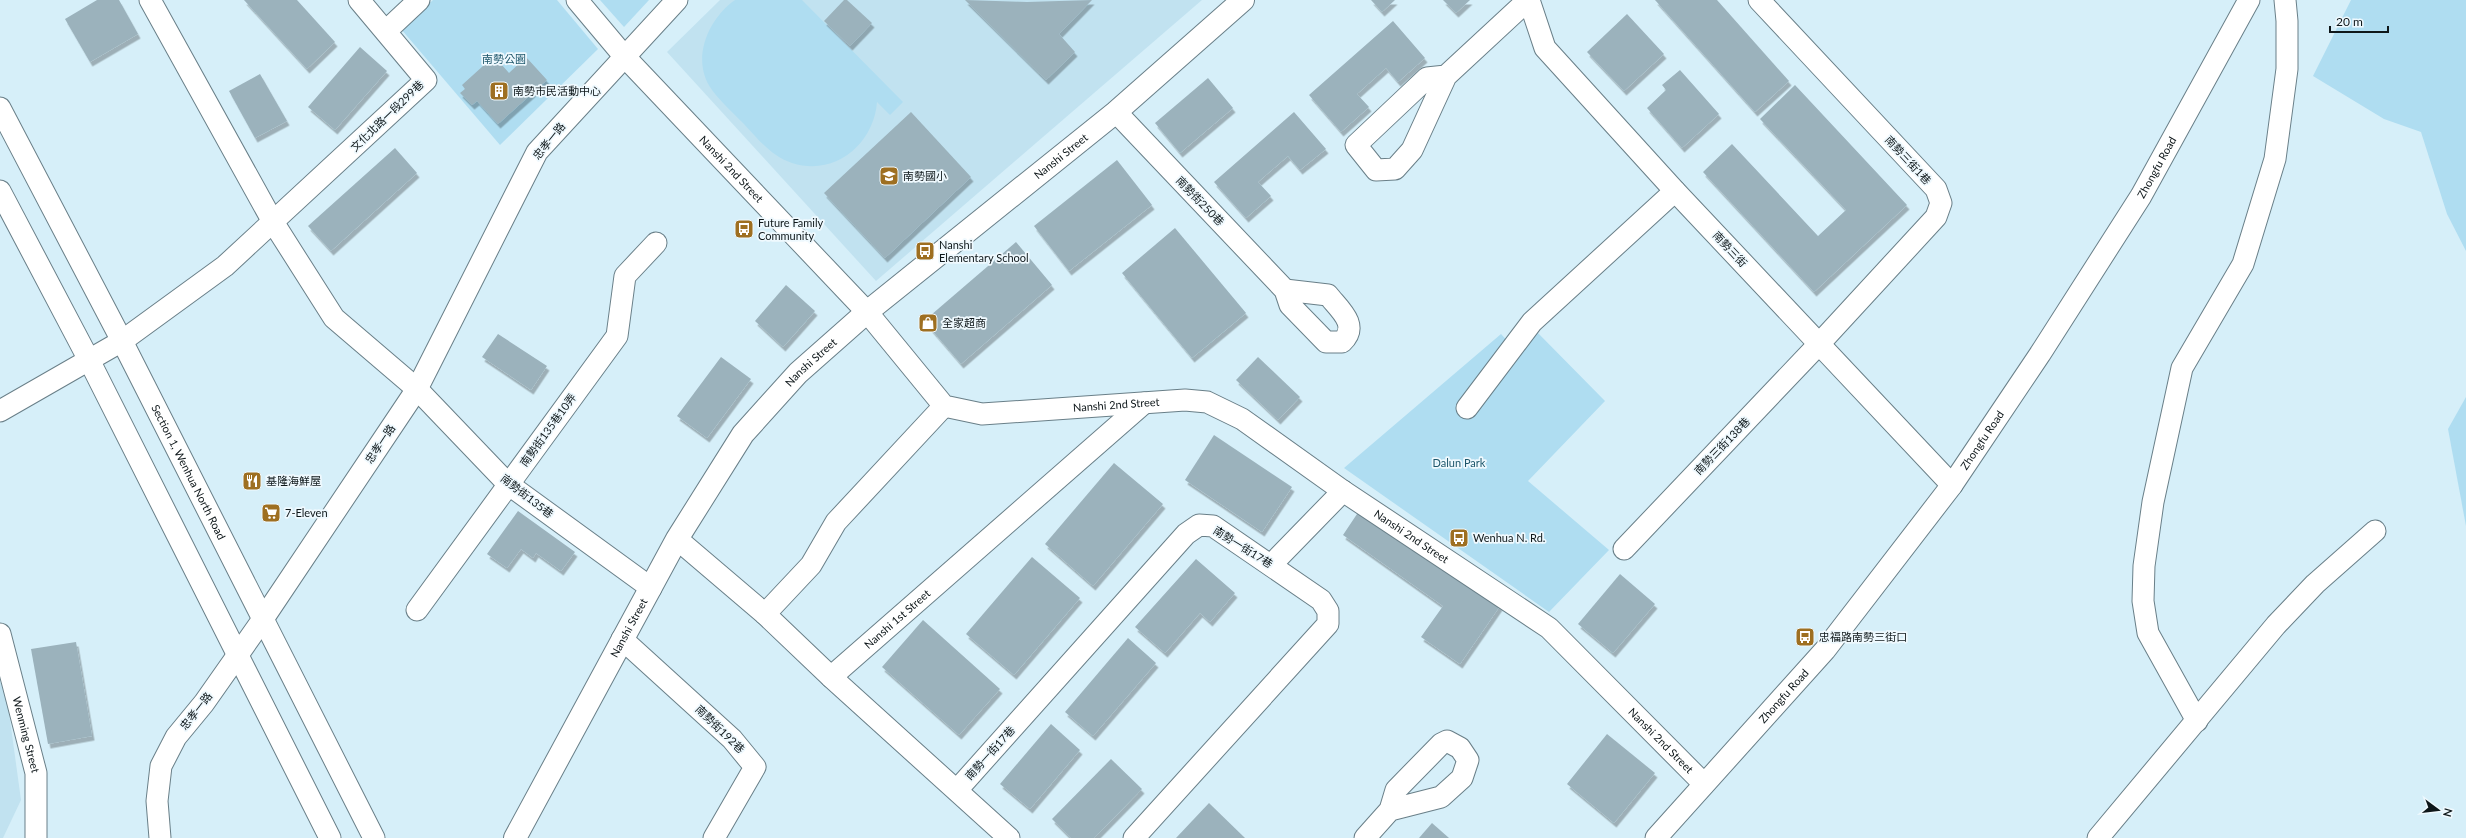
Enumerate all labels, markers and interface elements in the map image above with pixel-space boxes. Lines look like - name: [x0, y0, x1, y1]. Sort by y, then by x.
- scale bar: [2330, 8, 2388, 34]
- text: 20 m: [2336, 14, 2363, 29]
- park label: 南勢公園: [482, 52, 526, 65]
- street label: 文化北路一段299巷: [348, 78, 426, 154]
- building icon: 南勢市民活動中心: [488, 80, 510, 102]
- place label: 南勢市民活動中心: [513, 84, 601, 97]
- street label: 忠孝一路: [530, 119, 568, 162]
- street label: Nanshi Street: [1031, 130, 1090, 181]
- street label: Nanshi 2nd Street: [697, 133, 766, 205]
- street label: 南勢三街1巷: [1883, 133, 1934, 187]
- street label: Zhongfu Road: [2134, 134, 2178, 200]
- school or university icon: 南勢國小: [878, 165, 900, 187]
- place label: 南勢國小: [903, 169, 947, 182]
- street label: 南勢街250巷: [1174, 173, 1227, 228]
- place label: Future Family Community: [758, 216, 824, 242]
- bus stop icon: Future Family Community: [733, 218, 755, 240]
- street label: 南勢三街: [1711, 228, 1750, 269]
- place label: Nanshi Elementary School: [939, 238, 1029, 264]
- bus stop icon: Nanshi Elementary School: [914, 240, 936, 262]
- shop icon: 全家超商: [917, 312, 939, 334]
- place label: 全家超商: [942, 316, 986, 329]
- street label: Nanshi Street: [782, 335, 839, 389]
- street label: 南勢街135巷10弄: [517, 391, 578, 469]
- street label: Nanshi 2nd Street: [1072, 395, 1160, 414]
- street label: Section 1, Wenhua North Road: [149, 402, 229, 542]
- street label: Zhongfu Road: [1957, 408, 2006, 472]
- street label: 南勢三街138巷: [1691, 414, 1752, 477]
- street label: 忠孝一路: [362, 422, 397, 466]
- park label: Dalun Park: [1433, 456, 1486, 469]
- restaurant icon: 基隆海鮮屋: [241, 470, 263, 492]
- street label: 南勢街135巷: [498, 471, 556, 520]
- place label: 基隆海鮮屋: [266, 474, 321, 487]
- supermarket icon: 7-Eleven: [260, 502, 282, 524]
- place label: 7-Eleven: [285, 506, 328, 519]
- street label: Nanshi 2nd Street: [1372, 507, 1451, 565]
- street label: 南勢一街17巷: [1211, 523, 1275, 570]
- bus stop icon: Wenhua N. Rd.: [1448, 527, 1470, 549]
- place label: Wenhua N. Rd.: [1473, 531, 1545, 544]
- street label: Nanshi 1st Street: [861, 586, 932, 651]
- street label: Nanshi Street: [607, 596, 650, 659]
- bus stop icon: 忠福路南勢三街口: [1794, 626, 1816, 648]
- place label: 忠福路南勢三街口: [1819, 630, 1907, 643]
- street label: Zhongfu Road: [1756, 666, 1811, 725]
- street label: 忠孝一路: [177, 689, 214, 732]
- street label: Wenming Street: [10, 695, 43, 774]
- street label: 南勢街192巷: [693, 702, 748, 755]
- street label: Nanshi 2nd Street: [1626, 705, 1696, 776]
- street label: 南勢一街17巷: [962, 723, 1017, 782]
- north arrow: [2418, 790, 2458, 830]
- text: N: [2441, 807, 2456, 818]

